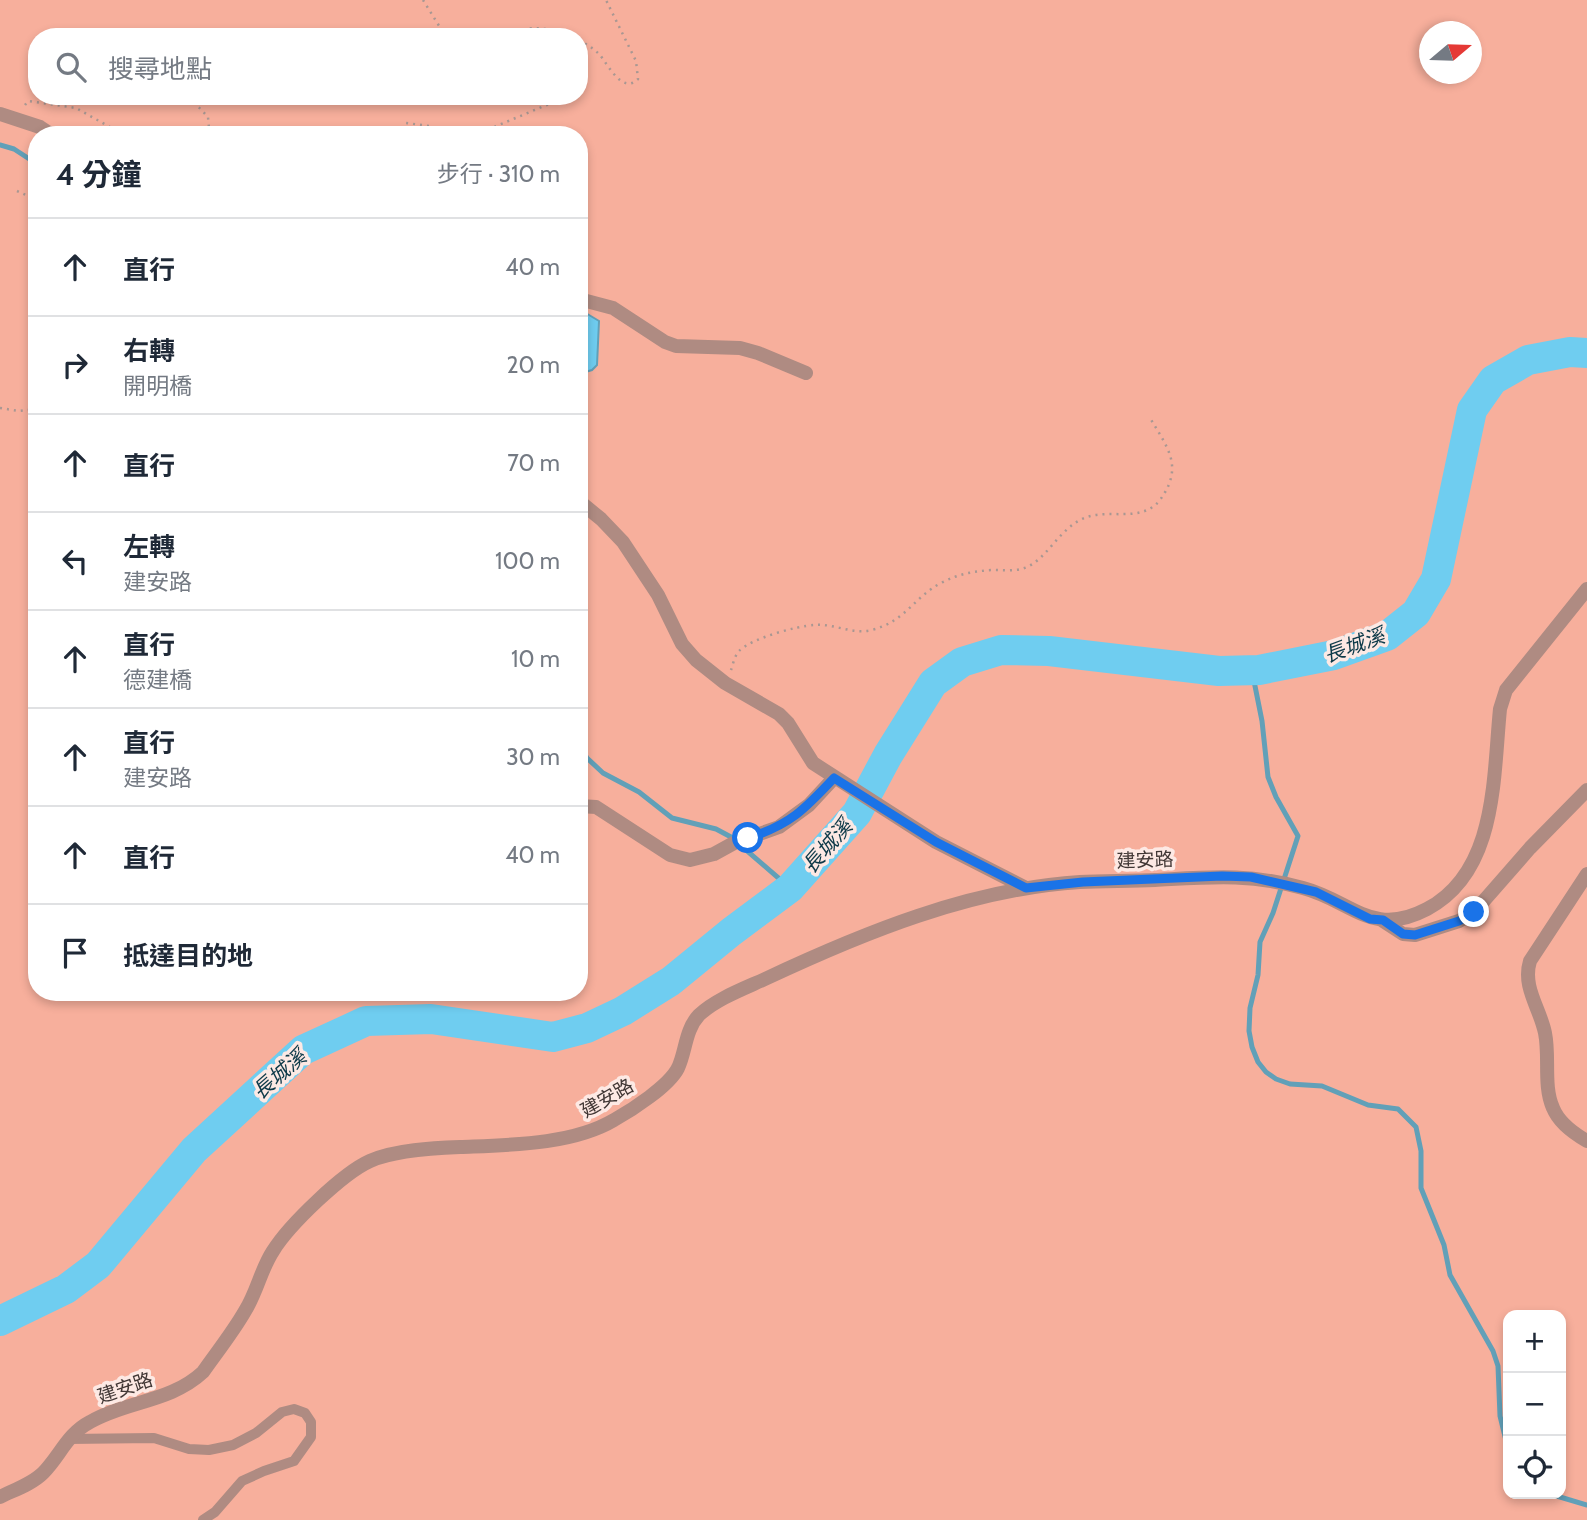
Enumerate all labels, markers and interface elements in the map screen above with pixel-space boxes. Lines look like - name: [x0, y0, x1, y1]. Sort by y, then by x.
- north arrow: [1419, 21, 1482, 84]
- search box: [28, 28, 588, 105]
- icon: search: [52, 48, 90, 86]
- text: 搜尋地點: [108, 53, 212, 85]
- text: 4 分鐘: [56, 156, 141, 193]
- text: 步行 · 310 m: [437, 160, 560, 188]
- icon: ahead: [56, 248, 94, 286]
- text: 40 m: [505, 253, 560, 281]
- text: 直行: [123, 254, 175, 286]
- text: 右轉: [123, 335, 175, 367]
- icon: right: [56, 346, 94, 384]
- text: 20 m: [507, 351, 560, 379]
- text: 開明橋: [123, 372, 192, 400]
- icon: ahead: [56, 444, 94, 482]
- text: 70 m: [507, 449, 560, 477]
- text: 直行: [123, 450, 175, 482]
- text: 左轉: [123, 531, 175, 563]
- icon: left: [56, 542, 94, 580]
- text: 100 m: [495, 547, 560, 575]
- text: 建安路: [123, 568, 192, 596]
- water label: 長城溪: [1320, 621, 1391, 668]
- text: 直行: [123, 629, 175, 661]
- icon: ahead: [56, 640, 94, 678]
- text: 10 m: [511, 645, 560, 673]
- text: 德建橋: [123, 666, 192, 694]
- text: 直行: [123, 727, 175, 759]
- icon: ahead: [56, 738, 94, 776]
- text: 30 m: [506, 743, 560, 771]
- text: 建安路: [123, 764, 192, 792]
- water label: 長城溪: [797, 812, 859, 878]
- route start: [732, 822, 763, 853]
- icon: ahead: [56, 836, 94, 874]
- text: 40 m: [505, 841, 560, 869]
- text: 直行: [123, 842, 175, 874]
- street label: 建安路: [1116, 848, 1174, 872]
- route end: [1458, 896, 1489, 927]
- icon: arrive: [56, 934, 94, 972]
- text: 抵達目的地: [123, 940, 253, 972]
- water label: 長城溪: [247, 1042, 313, 1104]
- street label: 建安路: [577, 1074, 637, 1122]
- map controls: [1503, 1310, 1566, 1499]
- button: +: [1503, 1310, 1566, 1373]
- street label: 建安路: [94, 1368, 156, 1408]
- button: −: [1503, 1373, 1566, 1436]
- button: locate: [1503, 1436, 1566, 1499]

